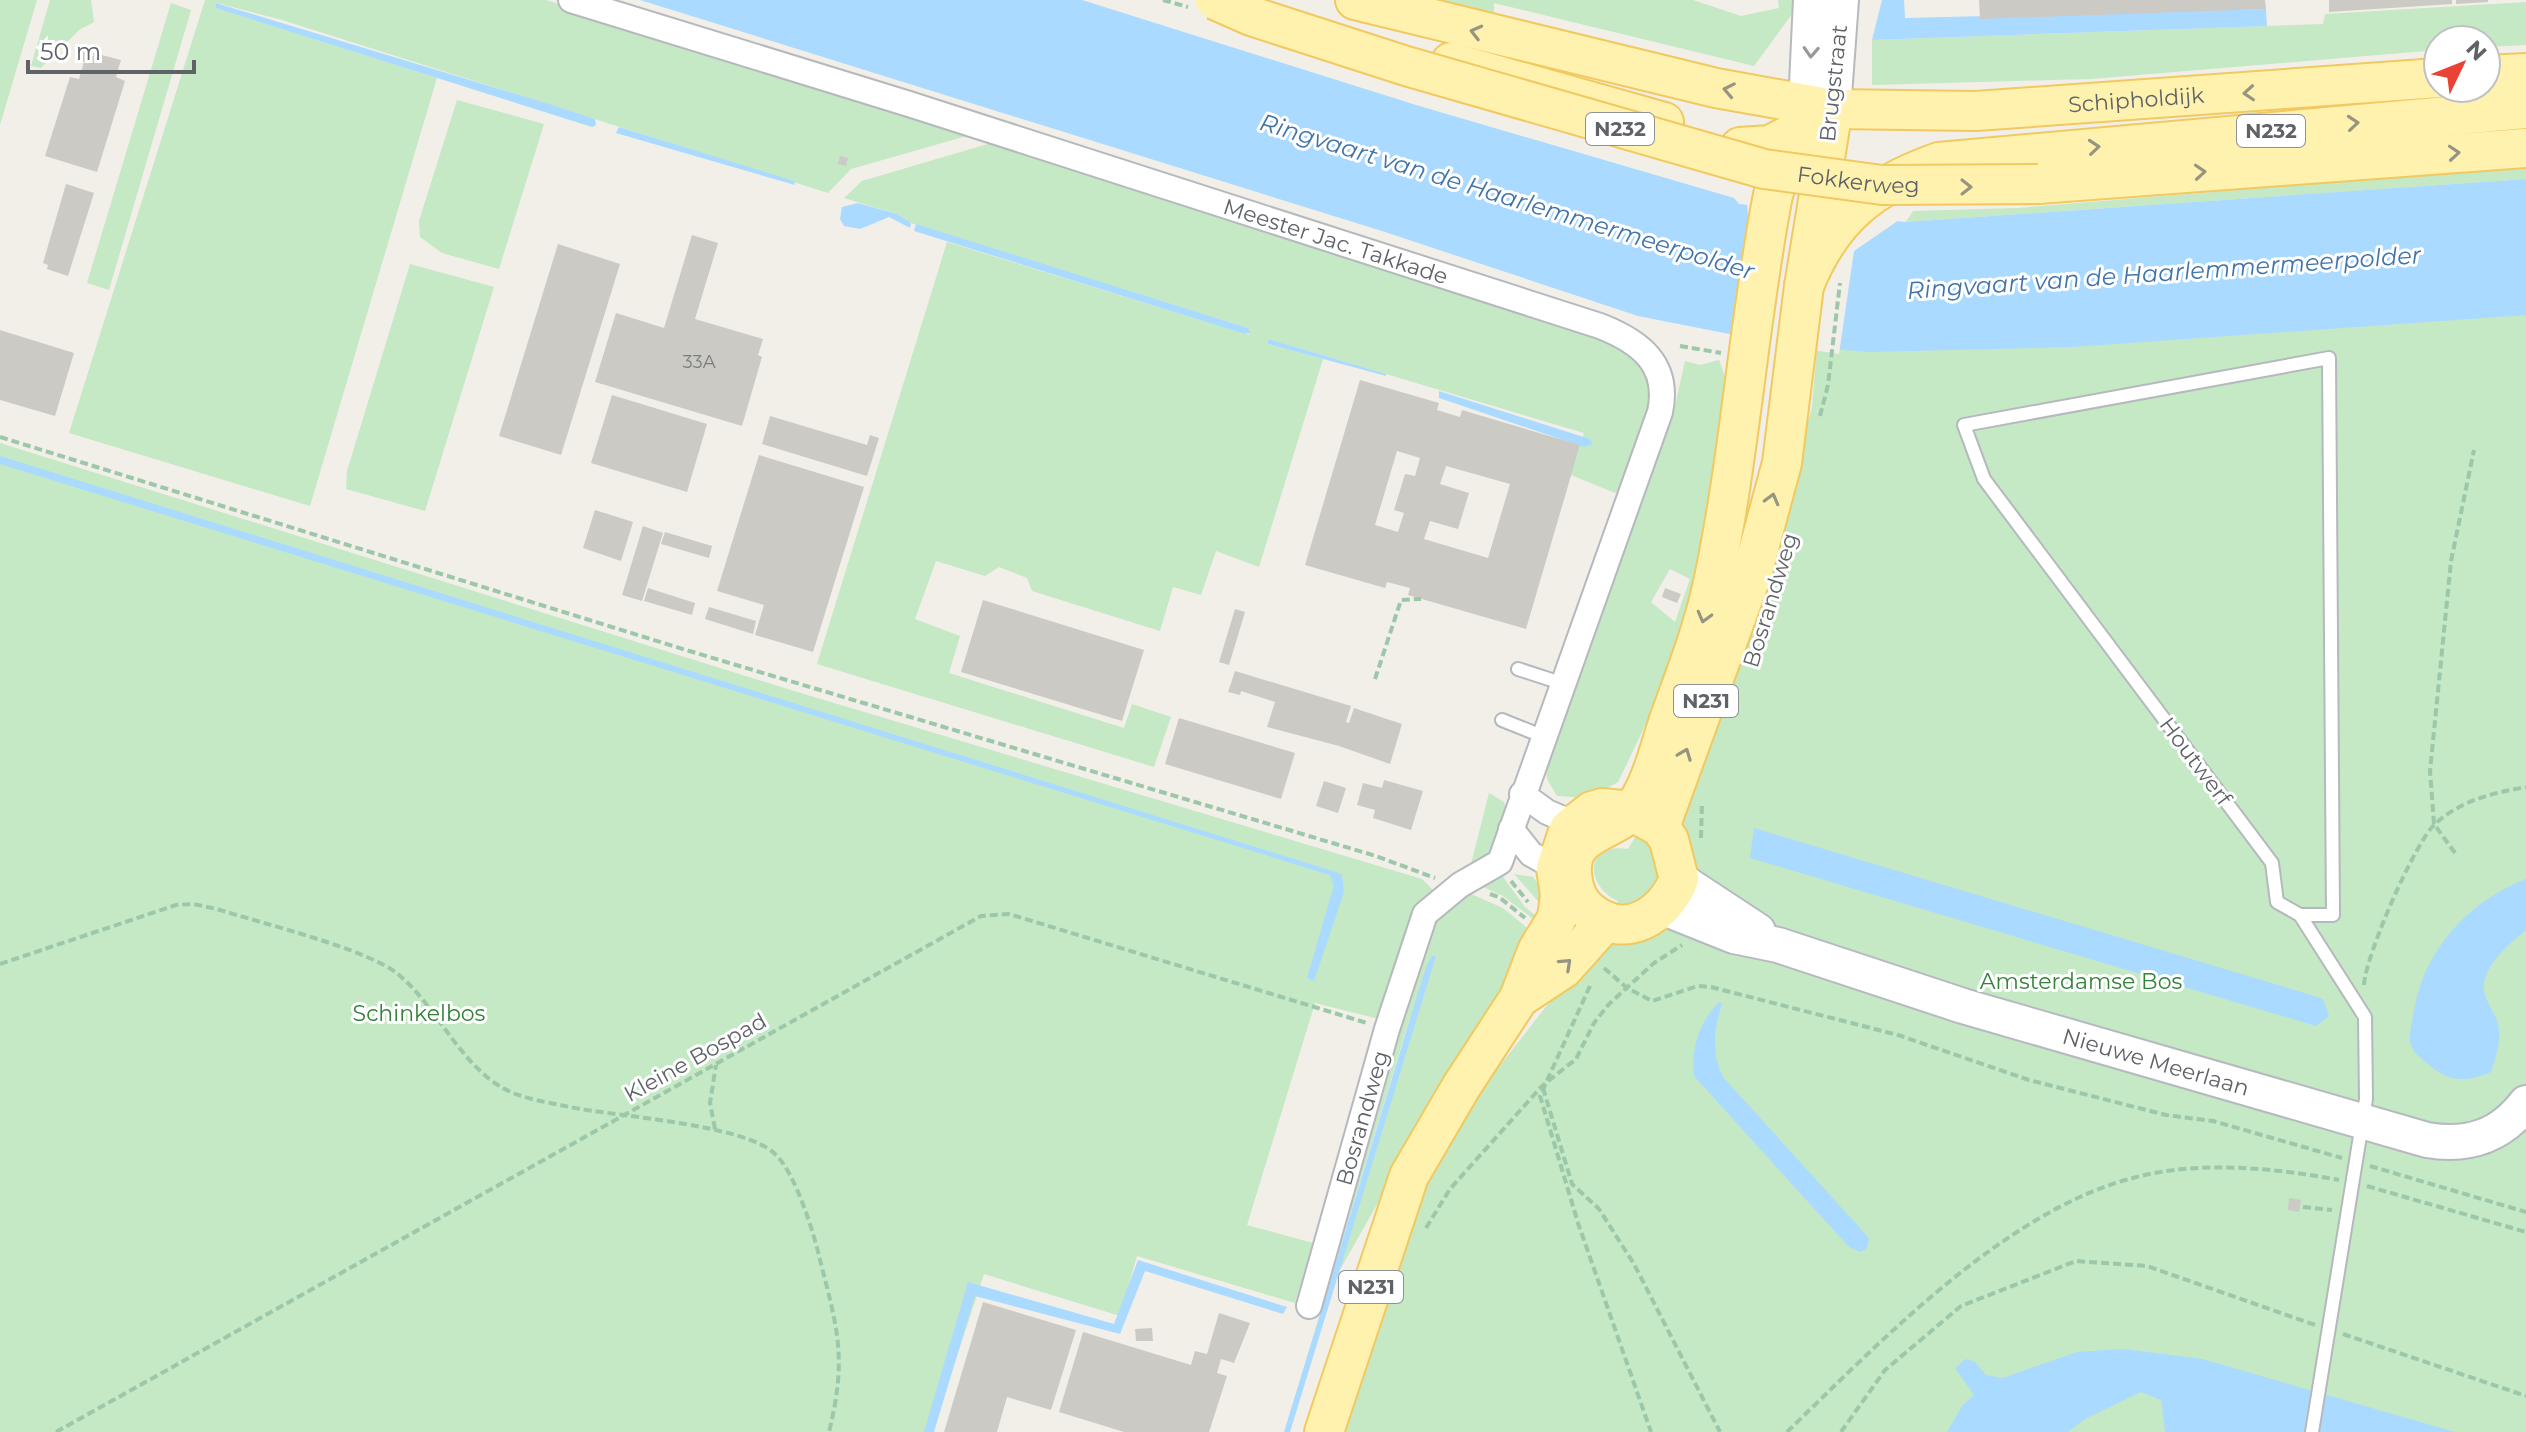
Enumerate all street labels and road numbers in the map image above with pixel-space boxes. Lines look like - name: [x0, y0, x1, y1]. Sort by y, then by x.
- street label: Brugstraat: [1814, 23, 1853, 143]
- street label: Schipholdijk: [2067, 82, 2206, 118]
- road number: N232: [1586, 113, 1654, 145]
- road number: N232: [2237, 115, 2305, 147]
- street label: Fokkerweg: [1796, 161, 1920, 200]
- street label: Meester Jac. Takkade: [1220, 193, 1451, 290]
- street label: Bosrandweg: [1737, 530, 1804, 671]
- road number: N231: [1674, 685, 1738, 717]
- street label: Houtwerf: [2154, 712, 2239, 812]
- street label: Kleine Bospad: [619, 1007, 771, 1108]
- street label: Nieuwe Meerlaan: [2059, 1022, 2252, 1102]
- street label: Bosrandweg: [1330, 1048, 1395, 1189]
- road number: N231: [1339, 1271, 1403, 1303]

